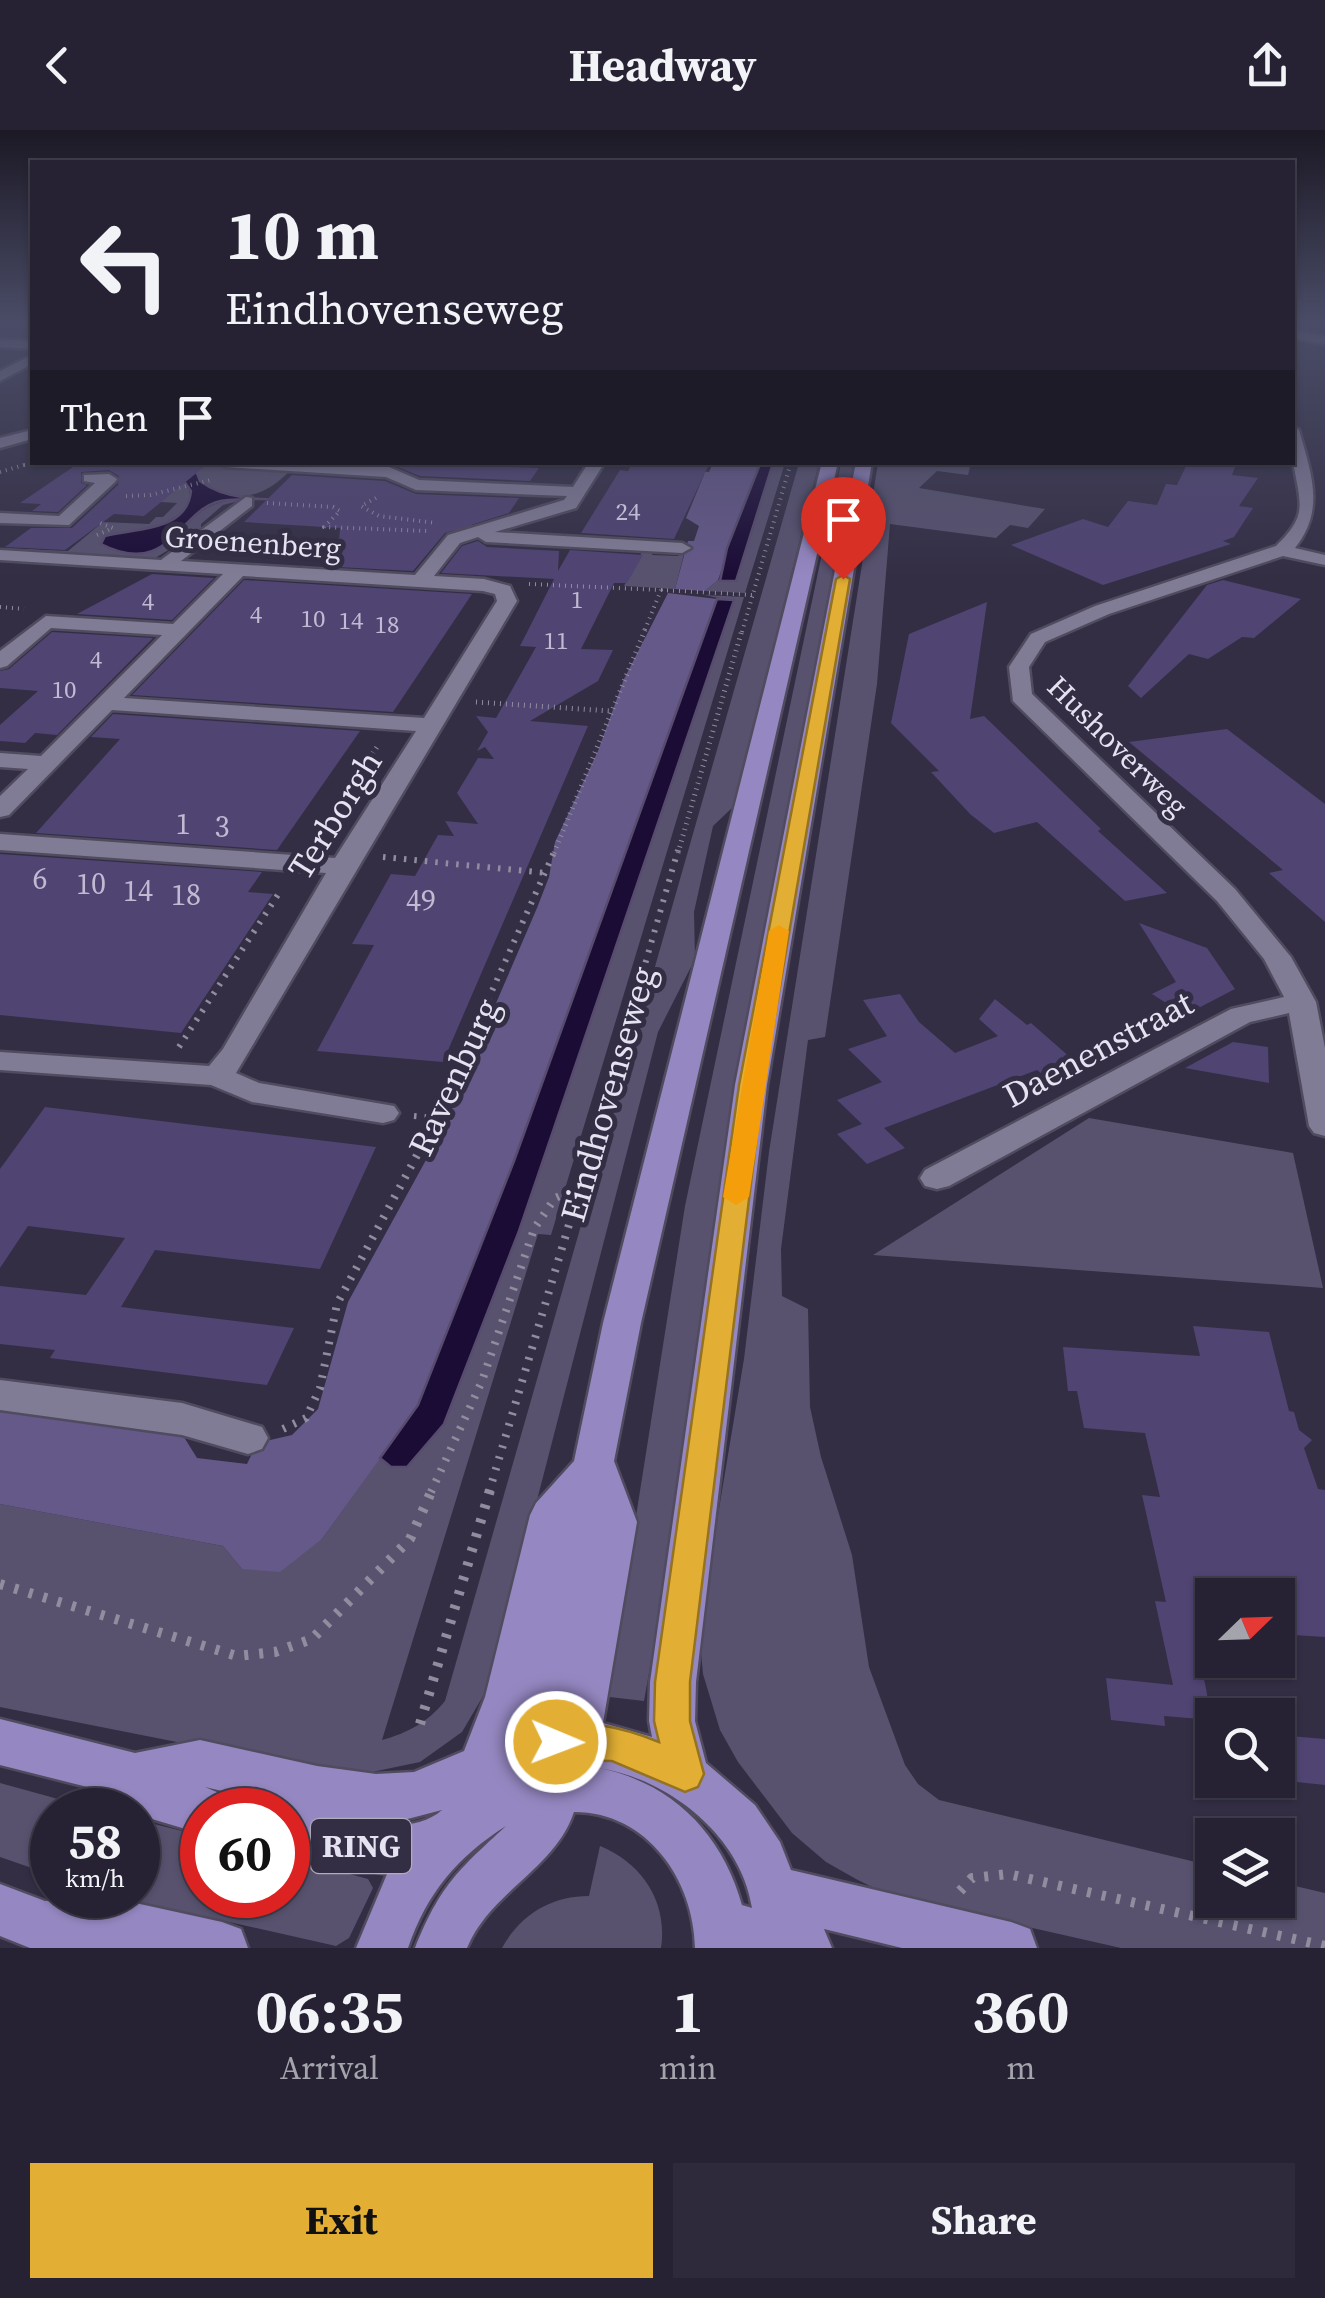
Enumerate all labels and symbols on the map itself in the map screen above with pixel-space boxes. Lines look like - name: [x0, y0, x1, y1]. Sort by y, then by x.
- pin: [801, 477, 886, 580]
- house number: 24: [615, 494, 641, 528]
- street label: Groenenberg: [163, 515, 343, 569]
- house number: 1: [571, 582, 583, 616]
- house number: 4: [142, 584, 155, 618]
- house number: 4: [250, 597, 263, 631]
- house number: 10: [300, 601, 326, 635]
- house number: 14: [338, 603, 364, 637]
- house number: 18: [374, 607, 400, 641]
- house number: 11: [543, 623, 569, 657]
- house number: 4: [90, 642, 103, 676]
- street label: Hushoverweg: [1039, 667, 1197, 825]
- house number: 10: [51, 672, 77, 706]
- street label: Terborgh: [277, 741, 393, 889]
- house number: 1: [176, 803, 191, 844]
- house number: 3: [215, 806, 230, 847]
- house number: 6: [33, 858, 48, 899]
- house number: 10: [76, 863, 106, 904]
- house number: 14: [123, 870, 153, 911]
- house number: 18: [171, 874, 201, 915]
- house number: 49: [406, 880, 436, 921]
- street label: Eindhovenseweg: [549, 961, 667, 1227]
- street label: Daenenstraat: [995, 979, 1202, 1119]
- street label: Ravenburg: [397, 990, 511, 1164]
- north arrow: [1195, 1578, 1295, 1678]
- position arrow: [504, 1690, 608, 1794]
- speed limit sign: 60: [180, 1788, 310, 1918]
- road number: RING: [311, 1819, 411, 1873]

